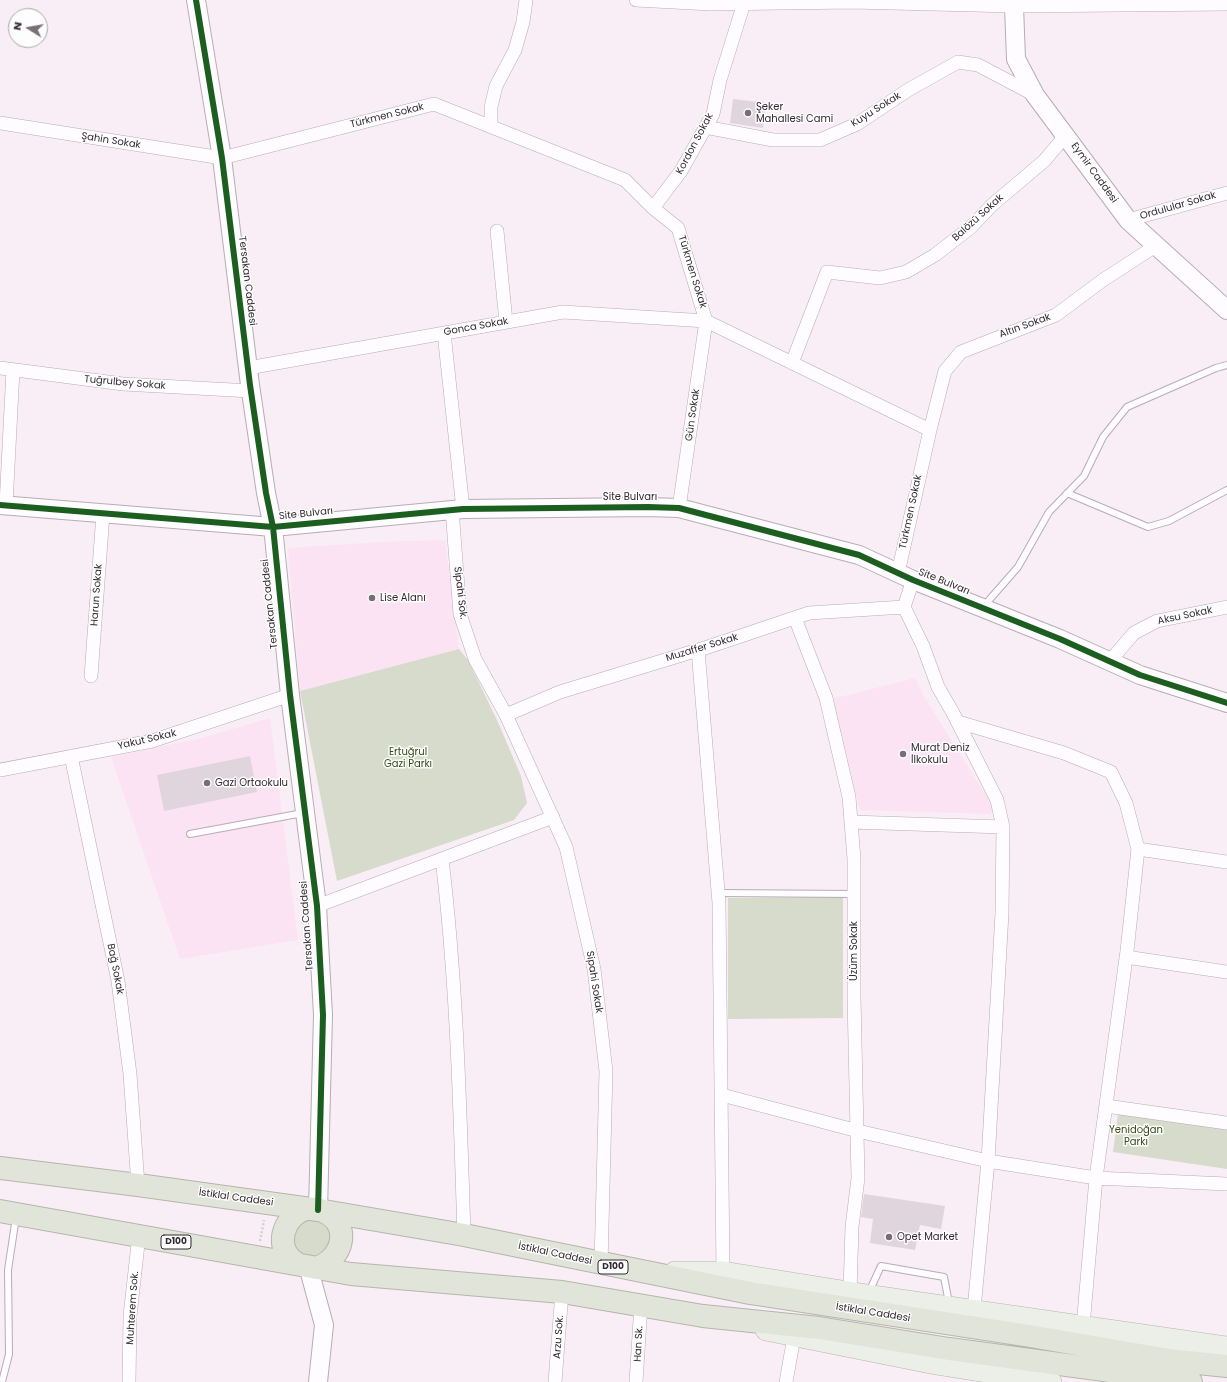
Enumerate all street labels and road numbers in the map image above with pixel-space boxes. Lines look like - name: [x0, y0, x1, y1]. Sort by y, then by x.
- street label: Kuyu Sokak: [849, 90, 903, 130]
- street label: Türkmen Sokak: [349, 101, 425, 131]
- street label: Kordon Sokak: [674, 111, 716, 177]
- street label: Şahin Sokak: [80, 130, 142, 152]
- street label: Eymir Caddesi: [1068, 140, 1120, 206]
- street label: Ordulular Sokak: [1139, 189, 1217, 223]
- street label: Balözü Sokak: [950, 192, 1006, 244]
- street label: Türkmen Sokak: [675, 234, 709, 310]
- street label: Tersakan Caddesi: [236, 236, 258, 326]
- street label: Altın Sokak: [998, 311, 1052, 341]
- street label: Gonca Sokak: [443, 315, 509, 339]
- street label: Tuğrulbey Sokak: [84, 373, 166, 393]
- street label: Gün Sokak: [683, 388, 703, 442]
- street label: Türkmen Sokak: [897, 474, 925, 550]
- street label: Site Bulvarı: [603, 491, 657, 503]
- street label: Site Bulvarı: [278, 505, 334, 523]
- street label: Tersakan Caddesi: [259, 559, 281, 649]
- street label: Harun Sokak: [89, 564, 105, 626]
- street label: Sipahi Sok.: [451, 566, 469, 620]
- street label: Site Bulvarı: [917, 566, 971, 598]
- street label: Aksu Sokak: [1157, 604, 1213, 628]
- street label: Muzaffer Sokak: [664, 631, 740, 665]
- street label: Yakut Sokak: [117, 727, 177, 753]
- street label: Tersakan Caddesi: [298, 881, 316, 971]
- street label: Üzüm Sokak: [848, 921, 860, 981]
- street label: Bağ Sokak: [104, 943, 126, 995]
- street label: Sipahi Sokak: [583, 950, 605, 1014]
- street label: İstiklal Caddesi: [198, 1187, 274, 1209]
- road number: D100: [161, 1235, 191, 1249]
- street label: İstiklal Caddesi: [517, 1240, 593, 1268]
- road number: D100: [598, 1260, 628, 1274]
- street label: Muhterem Sok.: [124, 1271, 142, 1345]
- street label: İstiklal Caddesi: [835, 1301, 911, 1325]
- street label: Arzu Sok.: [551, 1315, 567, 1359]
- street label: Han Sk.: [632, 1326, 646, 1362]

